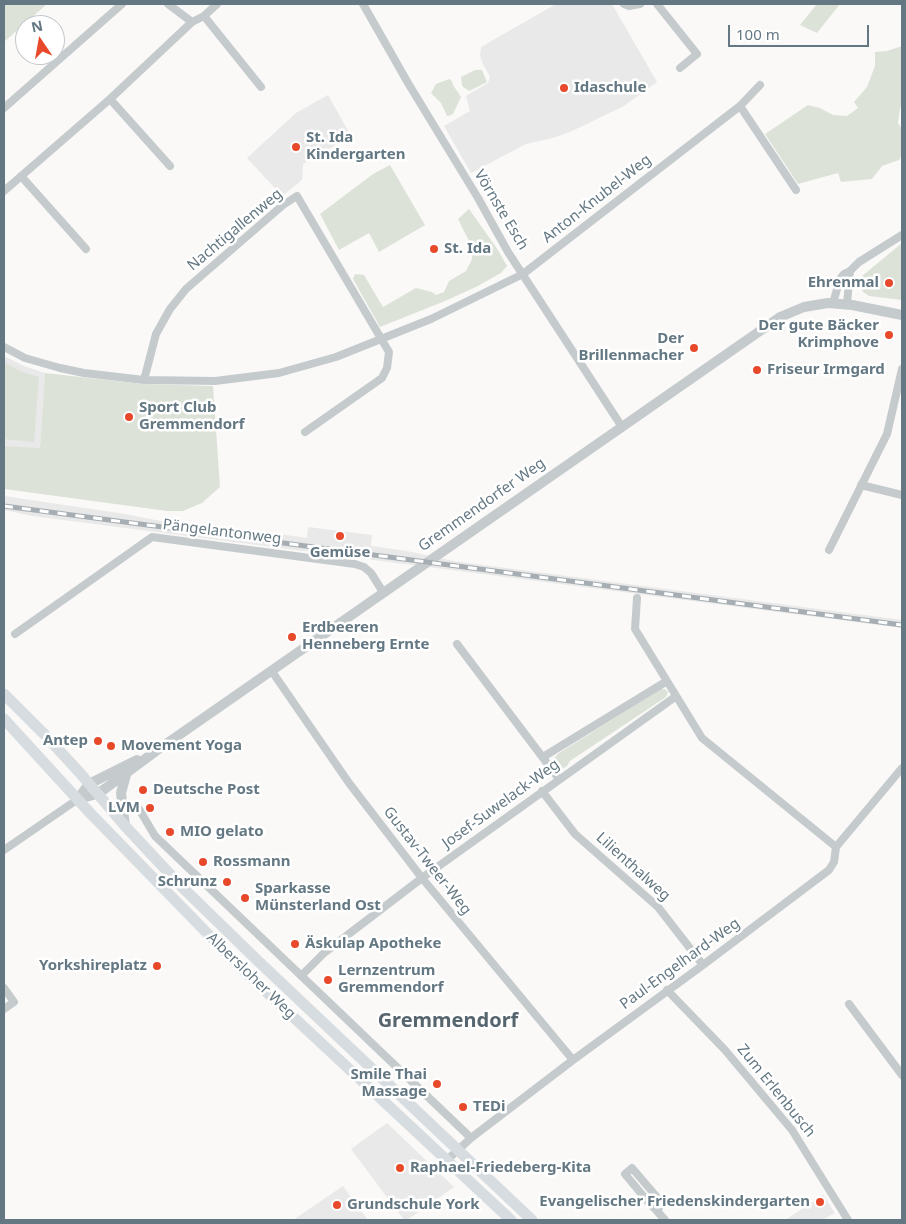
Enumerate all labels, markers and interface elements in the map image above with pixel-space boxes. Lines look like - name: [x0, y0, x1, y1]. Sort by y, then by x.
- north arrow: [15, 15, 65, 65]
- text: N: [29, 15, 45, 36]
- scale bar: [731, 15, 872, 47]
- text: 100 m: [736, 24, 780, 44]
- place label: Idaschule: [574, 79, 646, 97]
- marker: Idaschule: [558, 82, 570, 94]
- place label: St. Ida Kindergarten: [306, 129, 406, 164]
- marker: St. Ida Kindergarten: [290, 141, 302, 153]
- street label: Anton-Knubel-Weg: [539, 151, 655, 247]
- street label: Vörnste Esch: [470, 167, 532, 253]
- street label: Nachtigallenweg: [184, 185, 286, 275]
- place label: St. Ida: [444, 240, 491, 258]
- marker: St. Ida: [428, 243, 440, 255]
- place label: Ehrenmal: [808, 274, 879, 292]
- marker: Ehrenmal: [883, 277, 895, 289]
- place label: Der gute Bäcker Krimphove: [758, 317, 879, 352]
- marker: Der gute Bäcker Krimphove: [883, 329, 895, 341]
- place label: Der Brillenmacher: [578, 330, 684, 365]
- marker: Der Brillenmacher: [688, 342, 700, 354]
- place label: Friseur Irmgard: [767, 361, 885, 379]
- marker: Friseur Irmgard: [751, 364, 763, 376]
- place label: Sport Club Gremmendorf: [139, 399, 245, 434]
- marker: Sport Club Gremmendorf: [123, 411, 135, 423]
- street label: Gremmendorfer Weg: [415, 454, 549, 556]
- street label: Pängelantonweg: [162, 516, 282, 548]
- marker: Gemüse: [334, 530, 346, 542]
- place label: Gemüse: [310, 544, 370, 562]
- place label: Erdbeeren Henneberg Ernte: [302, 619, 430, 654]
- marker: Erdbeeren Henneberg Ernte: [286, 631, 298, 643]
- place label: Antep: [43, 732, 88, 750]
- marker: Antep: [92, 735, 104, 747]
- place label: Movement Yoga: [121, 737, 242, 755]
- marker: Movement Yoga: [105, 740, 117, 752]
- street label: Josef-Suwelack-Weg: [439, 756, 563, 852]
- place label: Deutsche Post: [153, 781, 260, 799]
- marker: Deutsche Post: [137, 784, 149, 796]
- place label: LVM: [108, 799, 140, 817]
- marker: LVM: [144, 802, 156, 814]
- street label: Gustav-Tweer-Weg: [379, 803, 475, 919]
- place label: MIO gelato: [180, 823, 264, 841]
- marker: MIO gelato: [164, 826, 176, 838]
- street label: Lilienthalweg: [592, 829, 674, 905]
- place label: Rossmann: [213, 853, 290, 871]
- marker: Rossmann: [197, 856, 209, 868]
- place label: Schrunz: [158, 873, 217, 891]
- marker: Schrunz: [221, 876, 233, 888]
- place label: Sparkasse Münsterland Ost: [255, 880, 381, 915]
- marker: Sparkasse Münsterland Ost: [239, 892, 251, 904]
- street label: Paul-Engelhard-Weg: [617, 915, 743, 1013]
- street label: Albersloher Weg: [203, 929, 299, 1023]
- place label: Äskulap Apotheke: [305, 935, 441, 953]
- marker: Äskulap Apotheke: [289, 938, 301, 950]
- place label: Yorkshireplatz: [39, 957, 147, 975]
- marker: Yorkshireplatz: [151, 960, 163, 972]
- place label: Lernzentrum Gremmendorf: [338, 962, 444, 997]
- marker: Lernzentrum Gremmendorf: [322, 974, 334, 986]
- district label: Gremmendorf: [378, 1009, 518, 1033]
- street label: Zum Erlenbusch: [733, 1041, 819, 1141]
- place label: Smile Thai Massage: [350, 1066, 427, 1101]
- marker: Smile Thai Massage: [431, 1078, 443, 1090]
- place label: TEDi: [473, 1098, 506, 1116]
- marker: TEDi: [457, 1101, 469, 1113]
- place label: Raphael-Friedeberg-Kita: [410, 1159, 591, 1177]
- marker: Raphael-Friedeberg-Kita: [394, 1162, 406, 1174]
- place label: Evangelischer Friedenskindergarten: [539, 1193, 810, 1211]
- place label: Grundschule York: [347, 1196, 480, 1214]
- marker: Evangelischer Friedenskindergarten: [814, 1196, 826, 1208]
- marker: Grundschule York: [331, 1199, 343, 1211]

